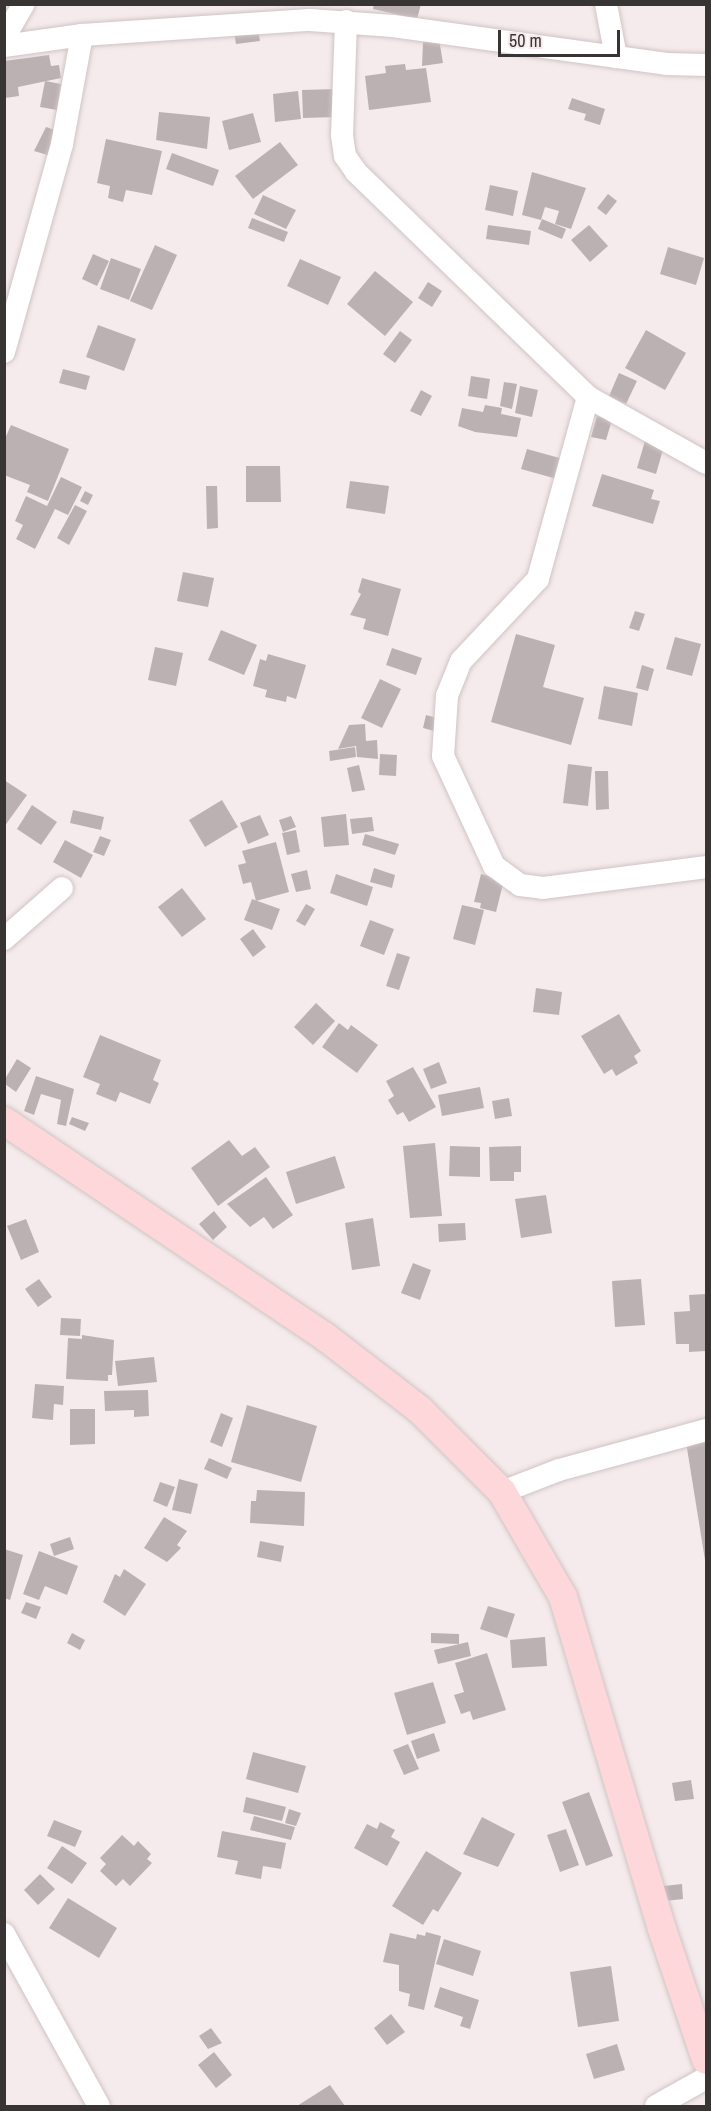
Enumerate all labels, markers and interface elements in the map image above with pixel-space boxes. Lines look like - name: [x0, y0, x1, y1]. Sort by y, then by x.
- scale bar: [501, 18, 622, 56]
- text: 50 m: [509, 28, 542, 53]

